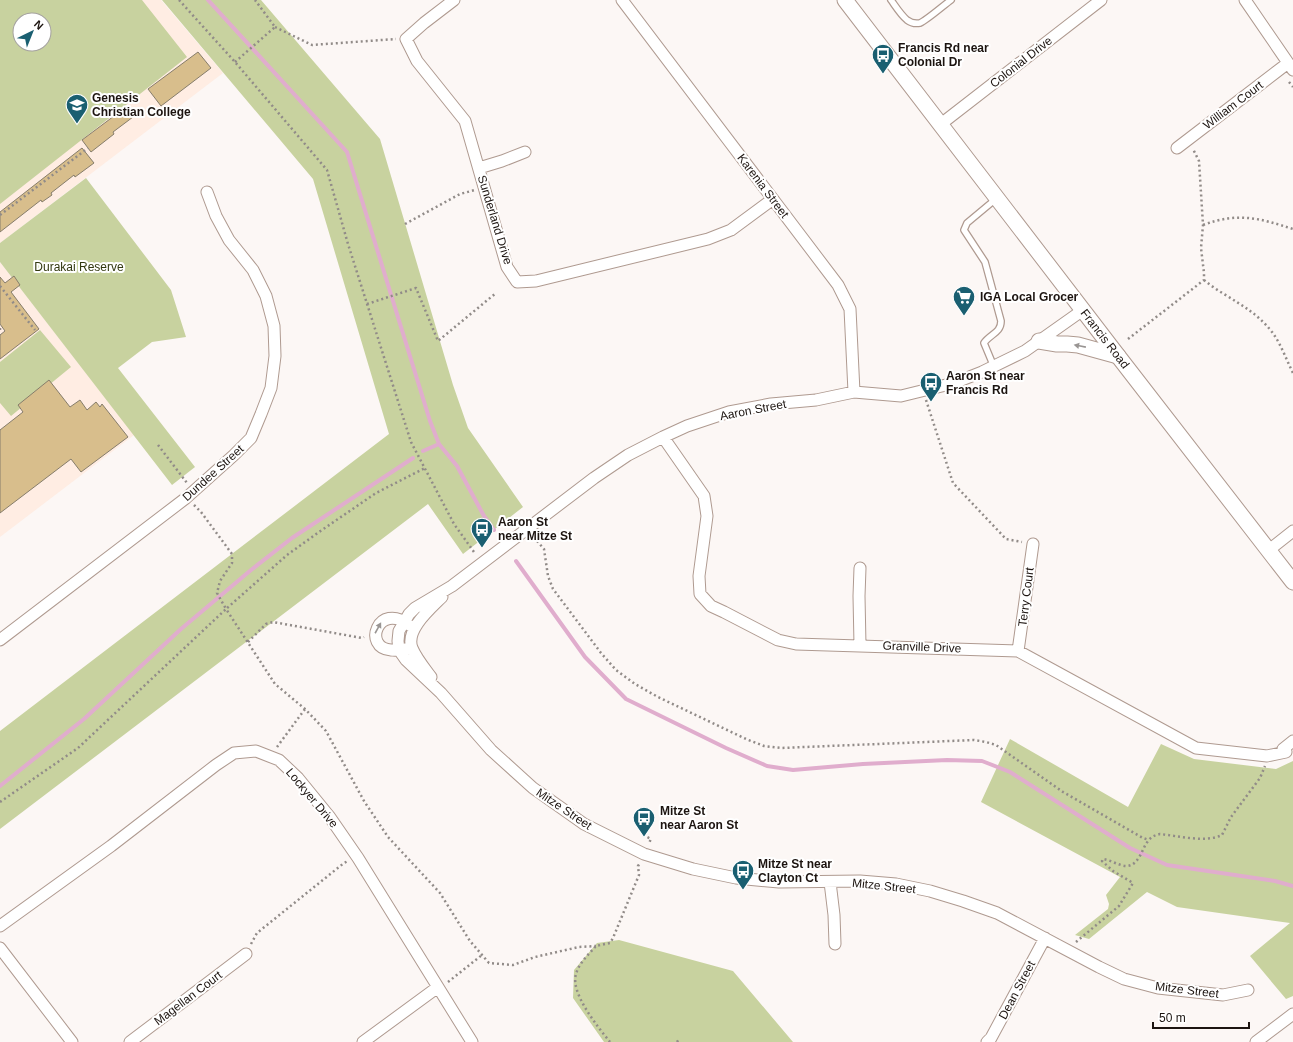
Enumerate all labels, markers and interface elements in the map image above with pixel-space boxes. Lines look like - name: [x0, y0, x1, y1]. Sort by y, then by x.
- north arrow: [12, 12, 52, 52]
- text: N: [32, 18, 46, 32]
- street label: Colonial Drive: [987, 33, 1055, 91]
- place label: Francis Rd near Colonial Dr: [898, 41, 989, 69]
- bus stop icon: Francis Rd near Colonial Dr: [870, 42, 896, 75]
- street label: William Court: [1200, 78, 1266, 132]
- place label: Genesis Christian College: [92, 91, 191, 119]
- school or university icon: Genesis Christian College: [64, 92, 90, 125]
- street label: Karenia Street: [734, 151, 792, 221]
- street label: Sunderland Drive: [475, 174, 515, 267]
- park label: Durakai Reserve: [34, 260, 124, 274]
- supermarket icon: IGA Local Grocer: [951, 284, 977, 317]
- place label: IGA Local Grocer: [980, 290, 1079, 304]
- street label: Francis Road: [1078, 306, 1132, 371]
- one-way arrow: [1074, 343, 1086, 349]
- place label: Aaron St near Francis Rd: [946, 369, 1025, 397]
- bus stop icon: Aaron St near Francis Rd: [918, 370, 944, 403]
- street label: Aaron Street: [719, 397, 788, 423]
- street label: Dundee Street: [180, 441, 247, 504]
- place label: Aaron St near Mitze St: [498, 515, 572, 543]
- bus stop icon: Aaron St near Mitze St: [469, 516, 495, 549]
- street label: Terry Court: [1015, 566, 1037, 627]
- one-way arrow: [375, 622, 382, 634]
- street label: Granville Drive: [882, 639, 962, 655]
- street label: Lockyer Drive: [283, 765, 341, 831]
- street label: Mitze Street: [534, 785, 595, 833]
- place label: Mitze St near Aaron St: [660, 804, 738, 832]
- bus stop icon: Mitze St near Aaron St: [631, 805, 657, 838]
- place label: Mitze St near Clayton Ct: [758, 857, 832, 885]
- bus stop icon: Mitze St near Clayton Ct: [730, 858, 756, 891]
- street label: Mitze Street: [851, 876, 917, 896]
- street label: Dean Street: [996, 958, 1039, 1022]
- street label: Magellan Court: [151, 968, 225, 1028]
- street label: Mitze Street: [1154, 979, 1220, 1001]
- scale bar: [1153, 1004, 1249, 1030]
- text: 50 m: [1159, 1011, 1186, 1025]

